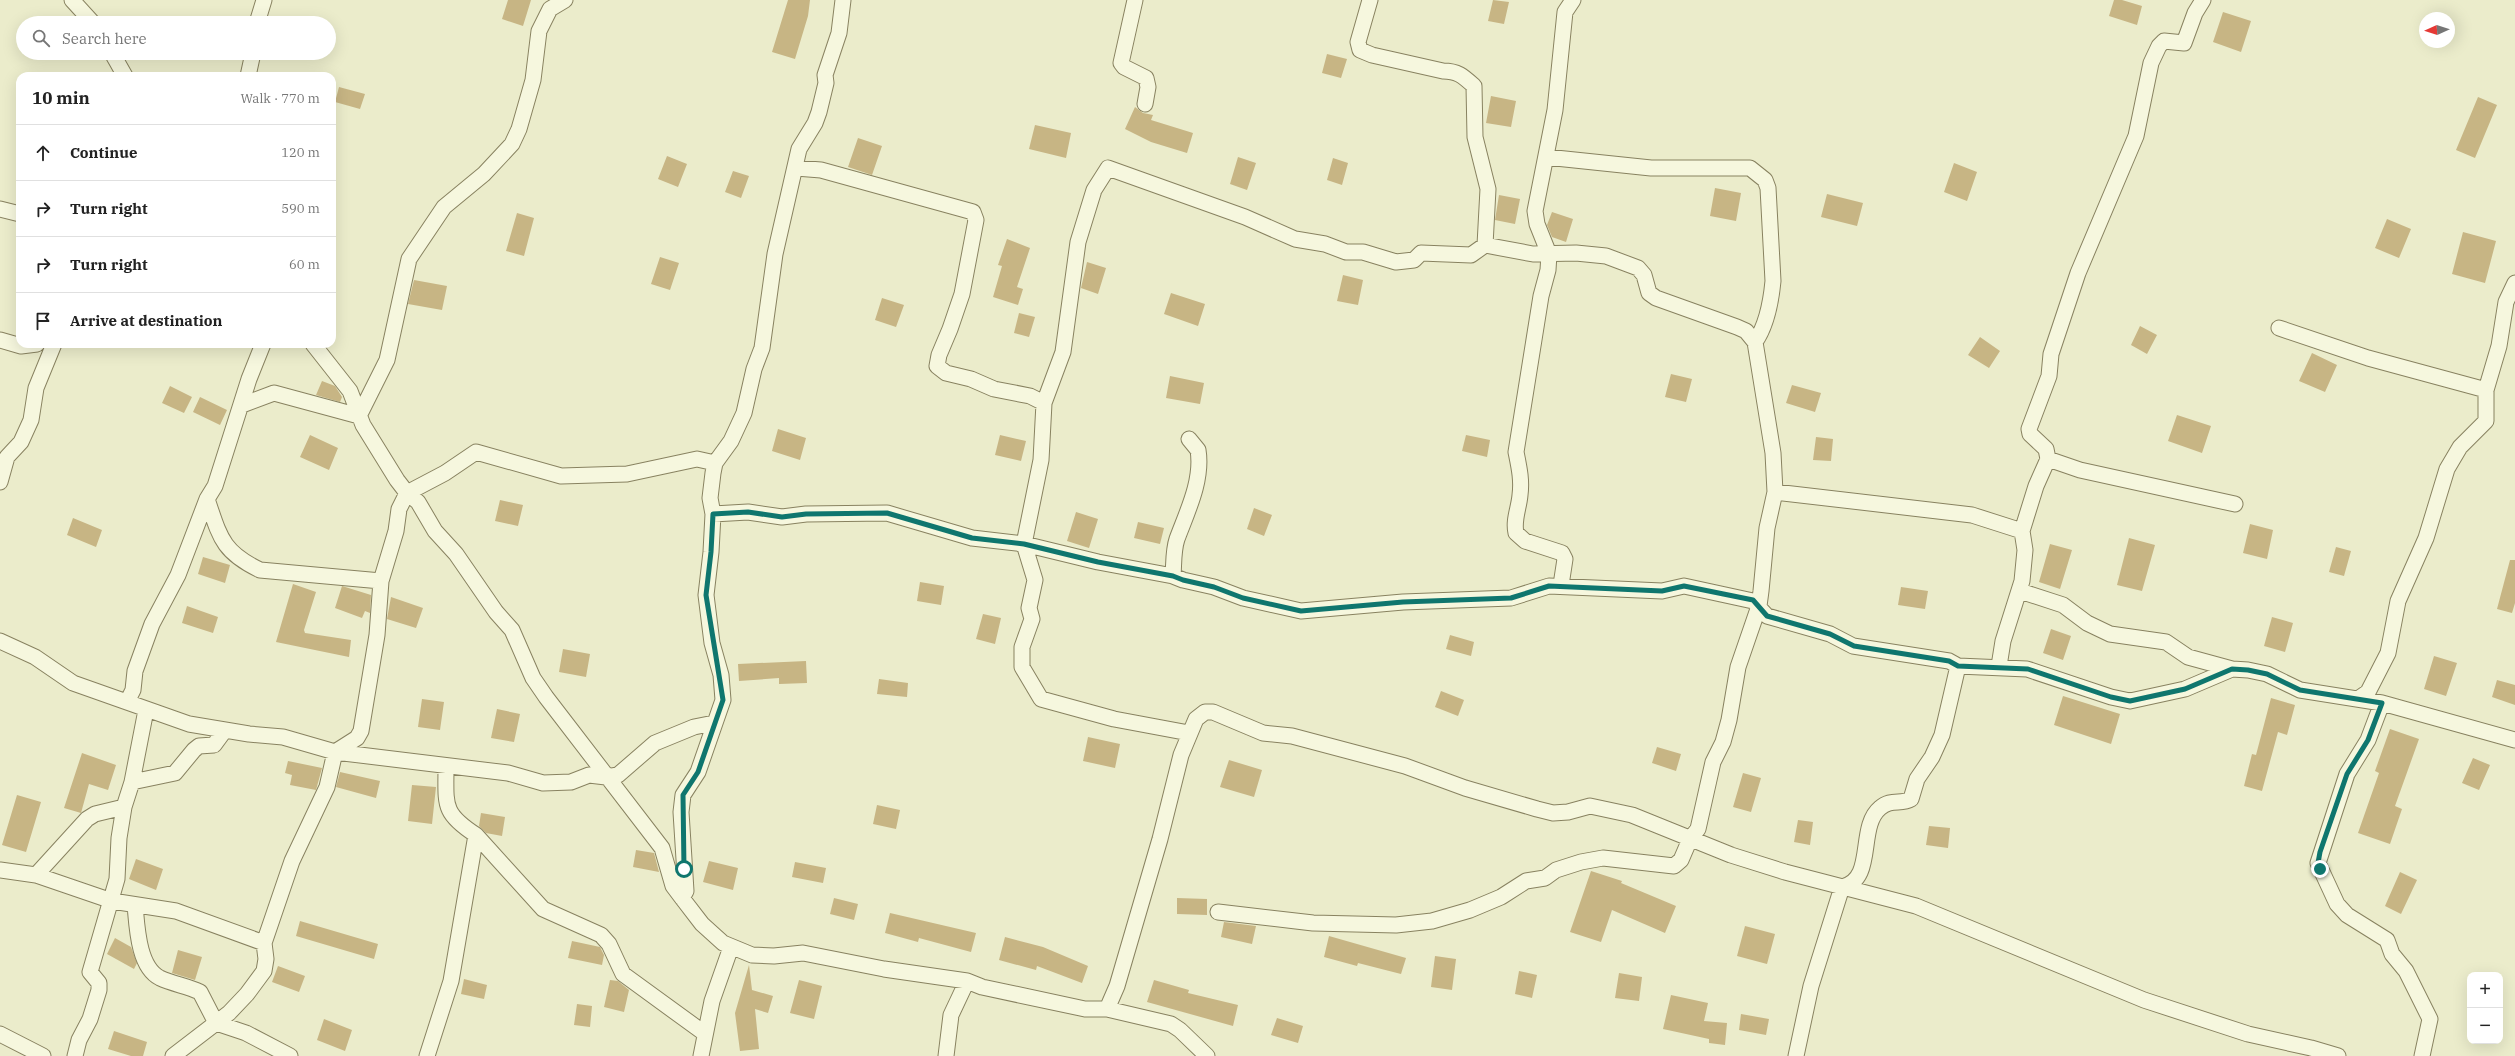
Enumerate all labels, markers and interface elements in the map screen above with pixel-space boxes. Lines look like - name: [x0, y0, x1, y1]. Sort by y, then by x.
- north arrow: [2419, 12, 2455, 48]
- search box: [16, 16, 336, 60]
- icon: search: [30, 27, 52, 49]
- text: Search here: [62, 29, 147, 48]
- text: 10 min: [32, 87, 90, 109]
- text: Walk · 770 m: [241, 90, 320, 107]
- icon: ahead: [32, 142, 54, 164]
- text: Continue: [70, 143, 137, 162]
- text: 120 m: [281, 144, 320, 161]
- icon: right: [32, 198, 54, 220]
- text: Turn right: [70, 199, 148, 218]
- text: 590 m: [281, 200, 320, 217]
- icon: right: [32, 254, 54, 276]
- text: Turn right: [70, 255, 148, 274]
- text: 60 m: [289, 256, 320, 273]
- icon: arrive: [32, 310, 54, 332]
- text: Arrive at destination: [70, 311, 222, 330]
- route start: [675, 860, 693, 878]
- route end: [2311, 860, 2329, 878]
- map controls: [2467, 972, 2503, 1044]
- button: +: [2467, 972, 2503, 1008]
- button: −: [2467, 1008, 2503, 1044]

